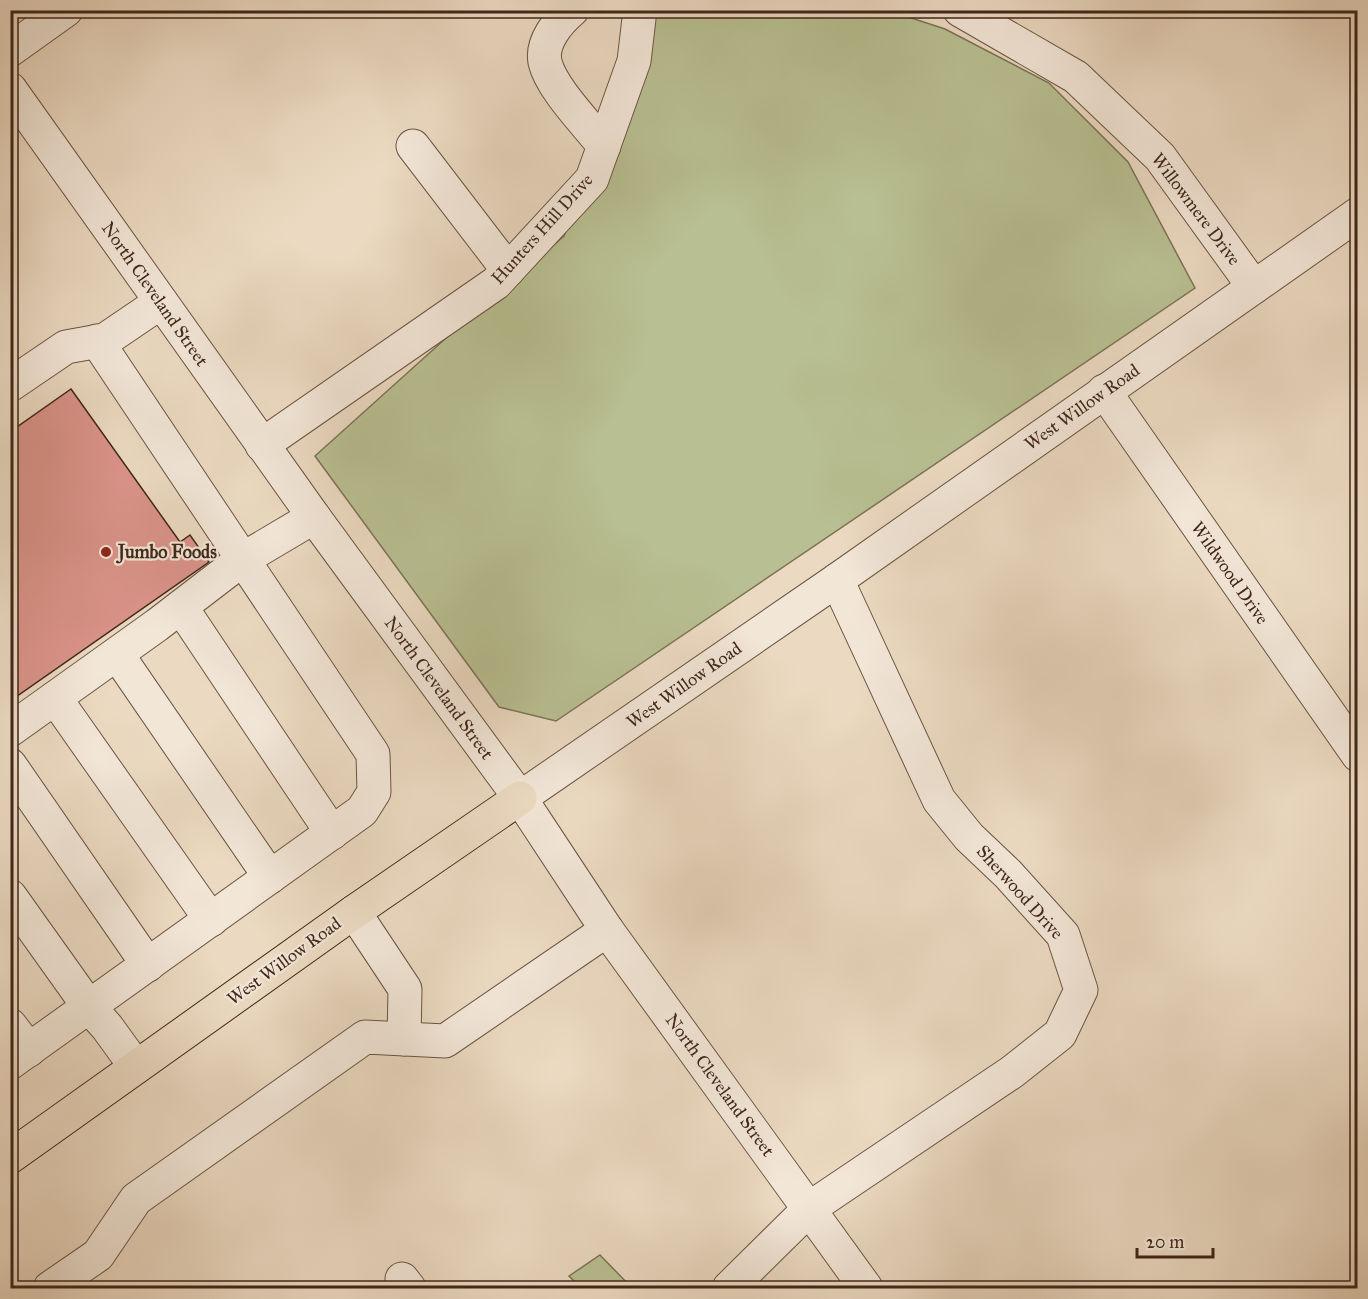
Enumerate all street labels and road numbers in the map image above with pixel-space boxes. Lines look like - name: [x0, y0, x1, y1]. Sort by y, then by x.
- street label: Willowmere Drive: [1147, 149, 1245, 269]
- street label: Hunters Hill Drive: [487, 169, 597, 289]
- street label: North Cleveland Street: [97, 218, 214, 371]
- street label: West Willow Road: [1020, 359, 1144, 455]
- street label: Wildwood Drive: [1186, 517, 1274, 629]
- street label: North Cleveland Street: [380, 612, 499, 764]
- street label: West Willow Road: [622, 637, 746, 733]
- street label: Sherwood Drive: [972, 840, 1068, 944]
- street label: West Willow Road: [223, 912, 345, 1010]
- street label: North Cleveland Street: [661, 1009, 780, 1161]

